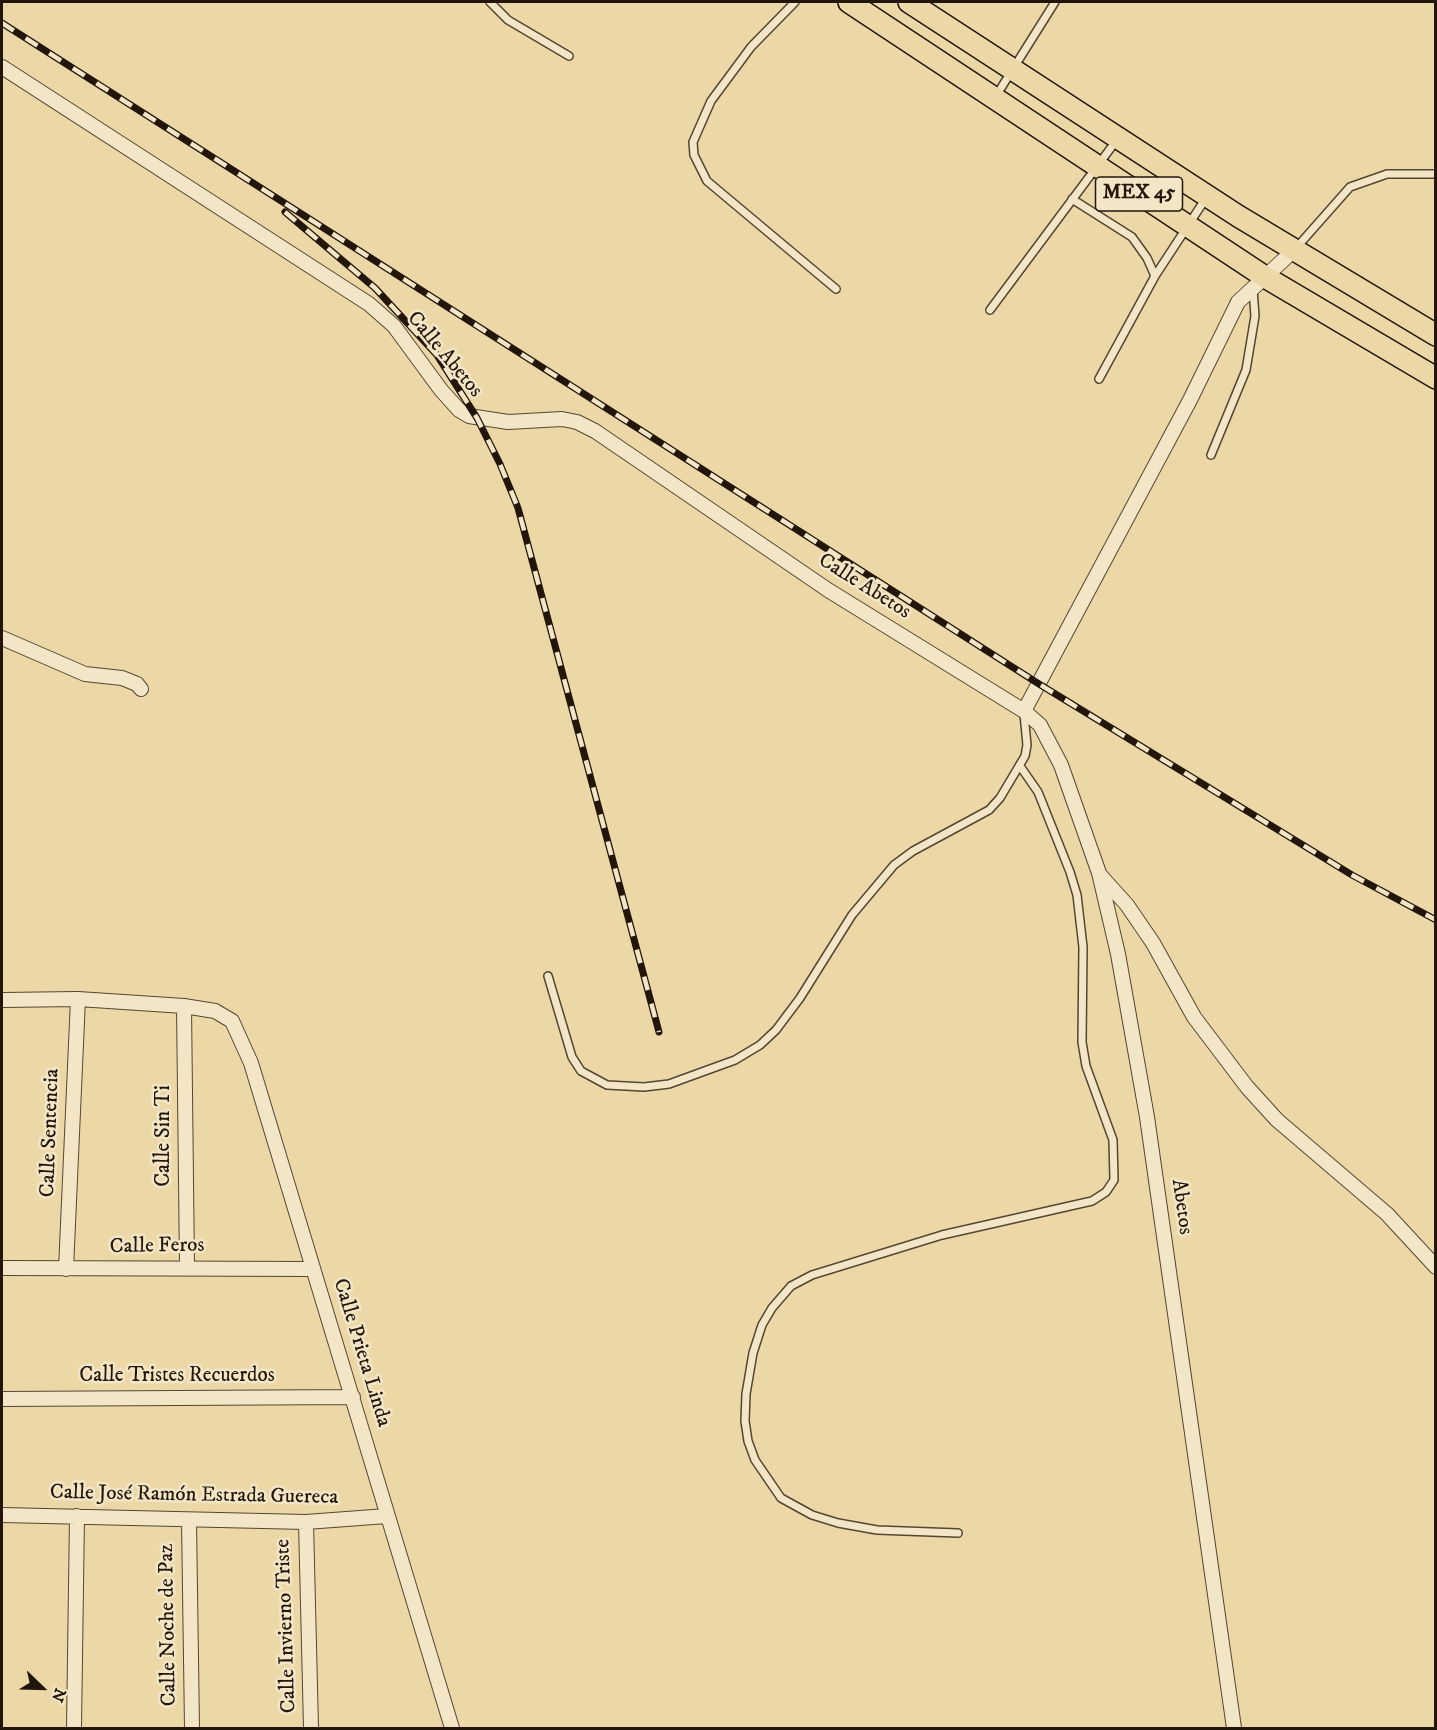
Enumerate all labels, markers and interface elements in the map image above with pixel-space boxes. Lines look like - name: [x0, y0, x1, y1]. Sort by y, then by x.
- road number: MEX 45: [1096, 177, 1182, 211]
- street label: Calle Abetos: [401, 307, 487, 403]
- street label: Calle Abetos: [813, 549, 915, 625]
- street label: Calle Sentencia: [36, 1068, 66, 1198]
- street label: Calle Sin Ti: [152, 1085, 178, 1187]
- street label: Abetos: [1165, 1178, 1197, 1236]
- street label: Calle Feros: [109, 1234, 205, 1260]
- street label: Calle Prieta Linda: [326, 1276, 396, 1430]
- street label: Calle Tristes Recuerdos: [79, 1364, 275, 1390]
- street label: Calle José Ramón Estrada Guereca: [50, 1481, 338, 1511]
- street label: Calle Invierno Triste: [271, 1538, 303, 1714]
- street label: Calle Noche de Paz: [155, 1543, 183, 1707]
- north arrow: [12, 1658, 72, 1718]
- text: N: [47, 1685, 70, 1705]

